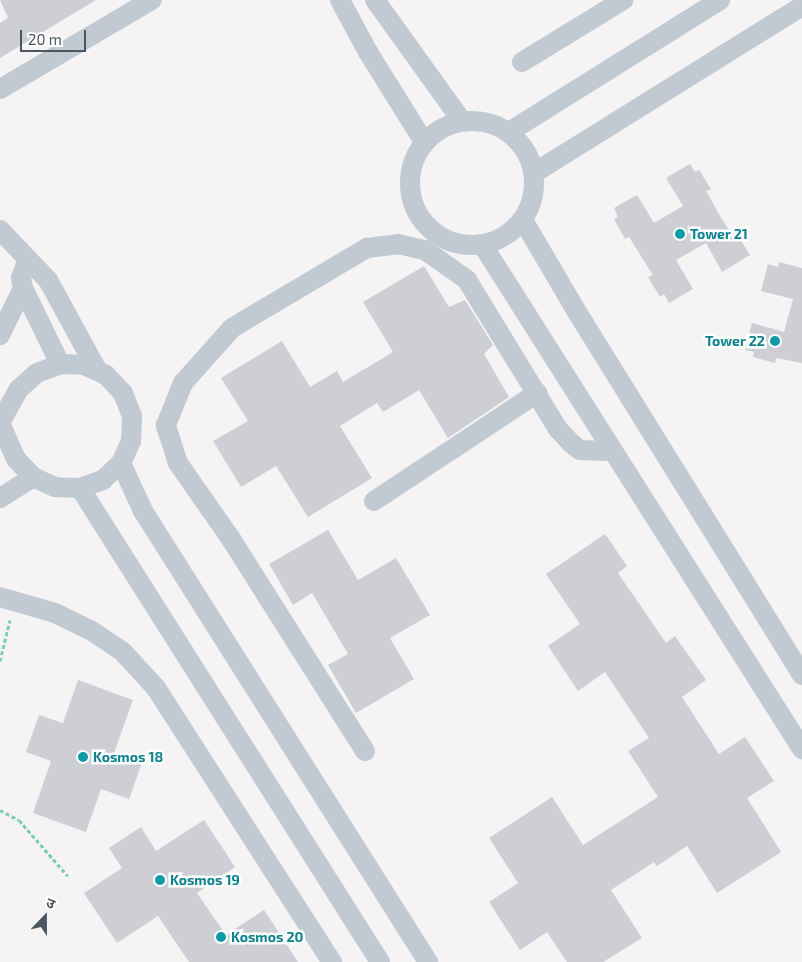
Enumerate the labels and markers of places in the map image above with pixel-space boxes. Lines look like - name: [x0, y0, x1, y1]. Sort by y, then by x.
- place label: Tower 21: [690, 226, 748, 242]
- marker: Tower 21: [674, 228, 686, 240]
- place label: Tower 22: [705, 333, 765, 349]
- marker: Tower 22: [769, 335, 781, 347]
- place label: Kosmos 18: [93, 749, 163, 765]
- marker: Kosmos 18: [77, 751, 89, 763]
- place label: Kosmos 19: [170, 872, 240, 888]
- marker: Kosmos 19: [154, 874, 166, 886]
- place label: Kosmos 20: [231, 929, 303, 945]
- marker: Kosmos 20: [215, 931, 227, 943]

